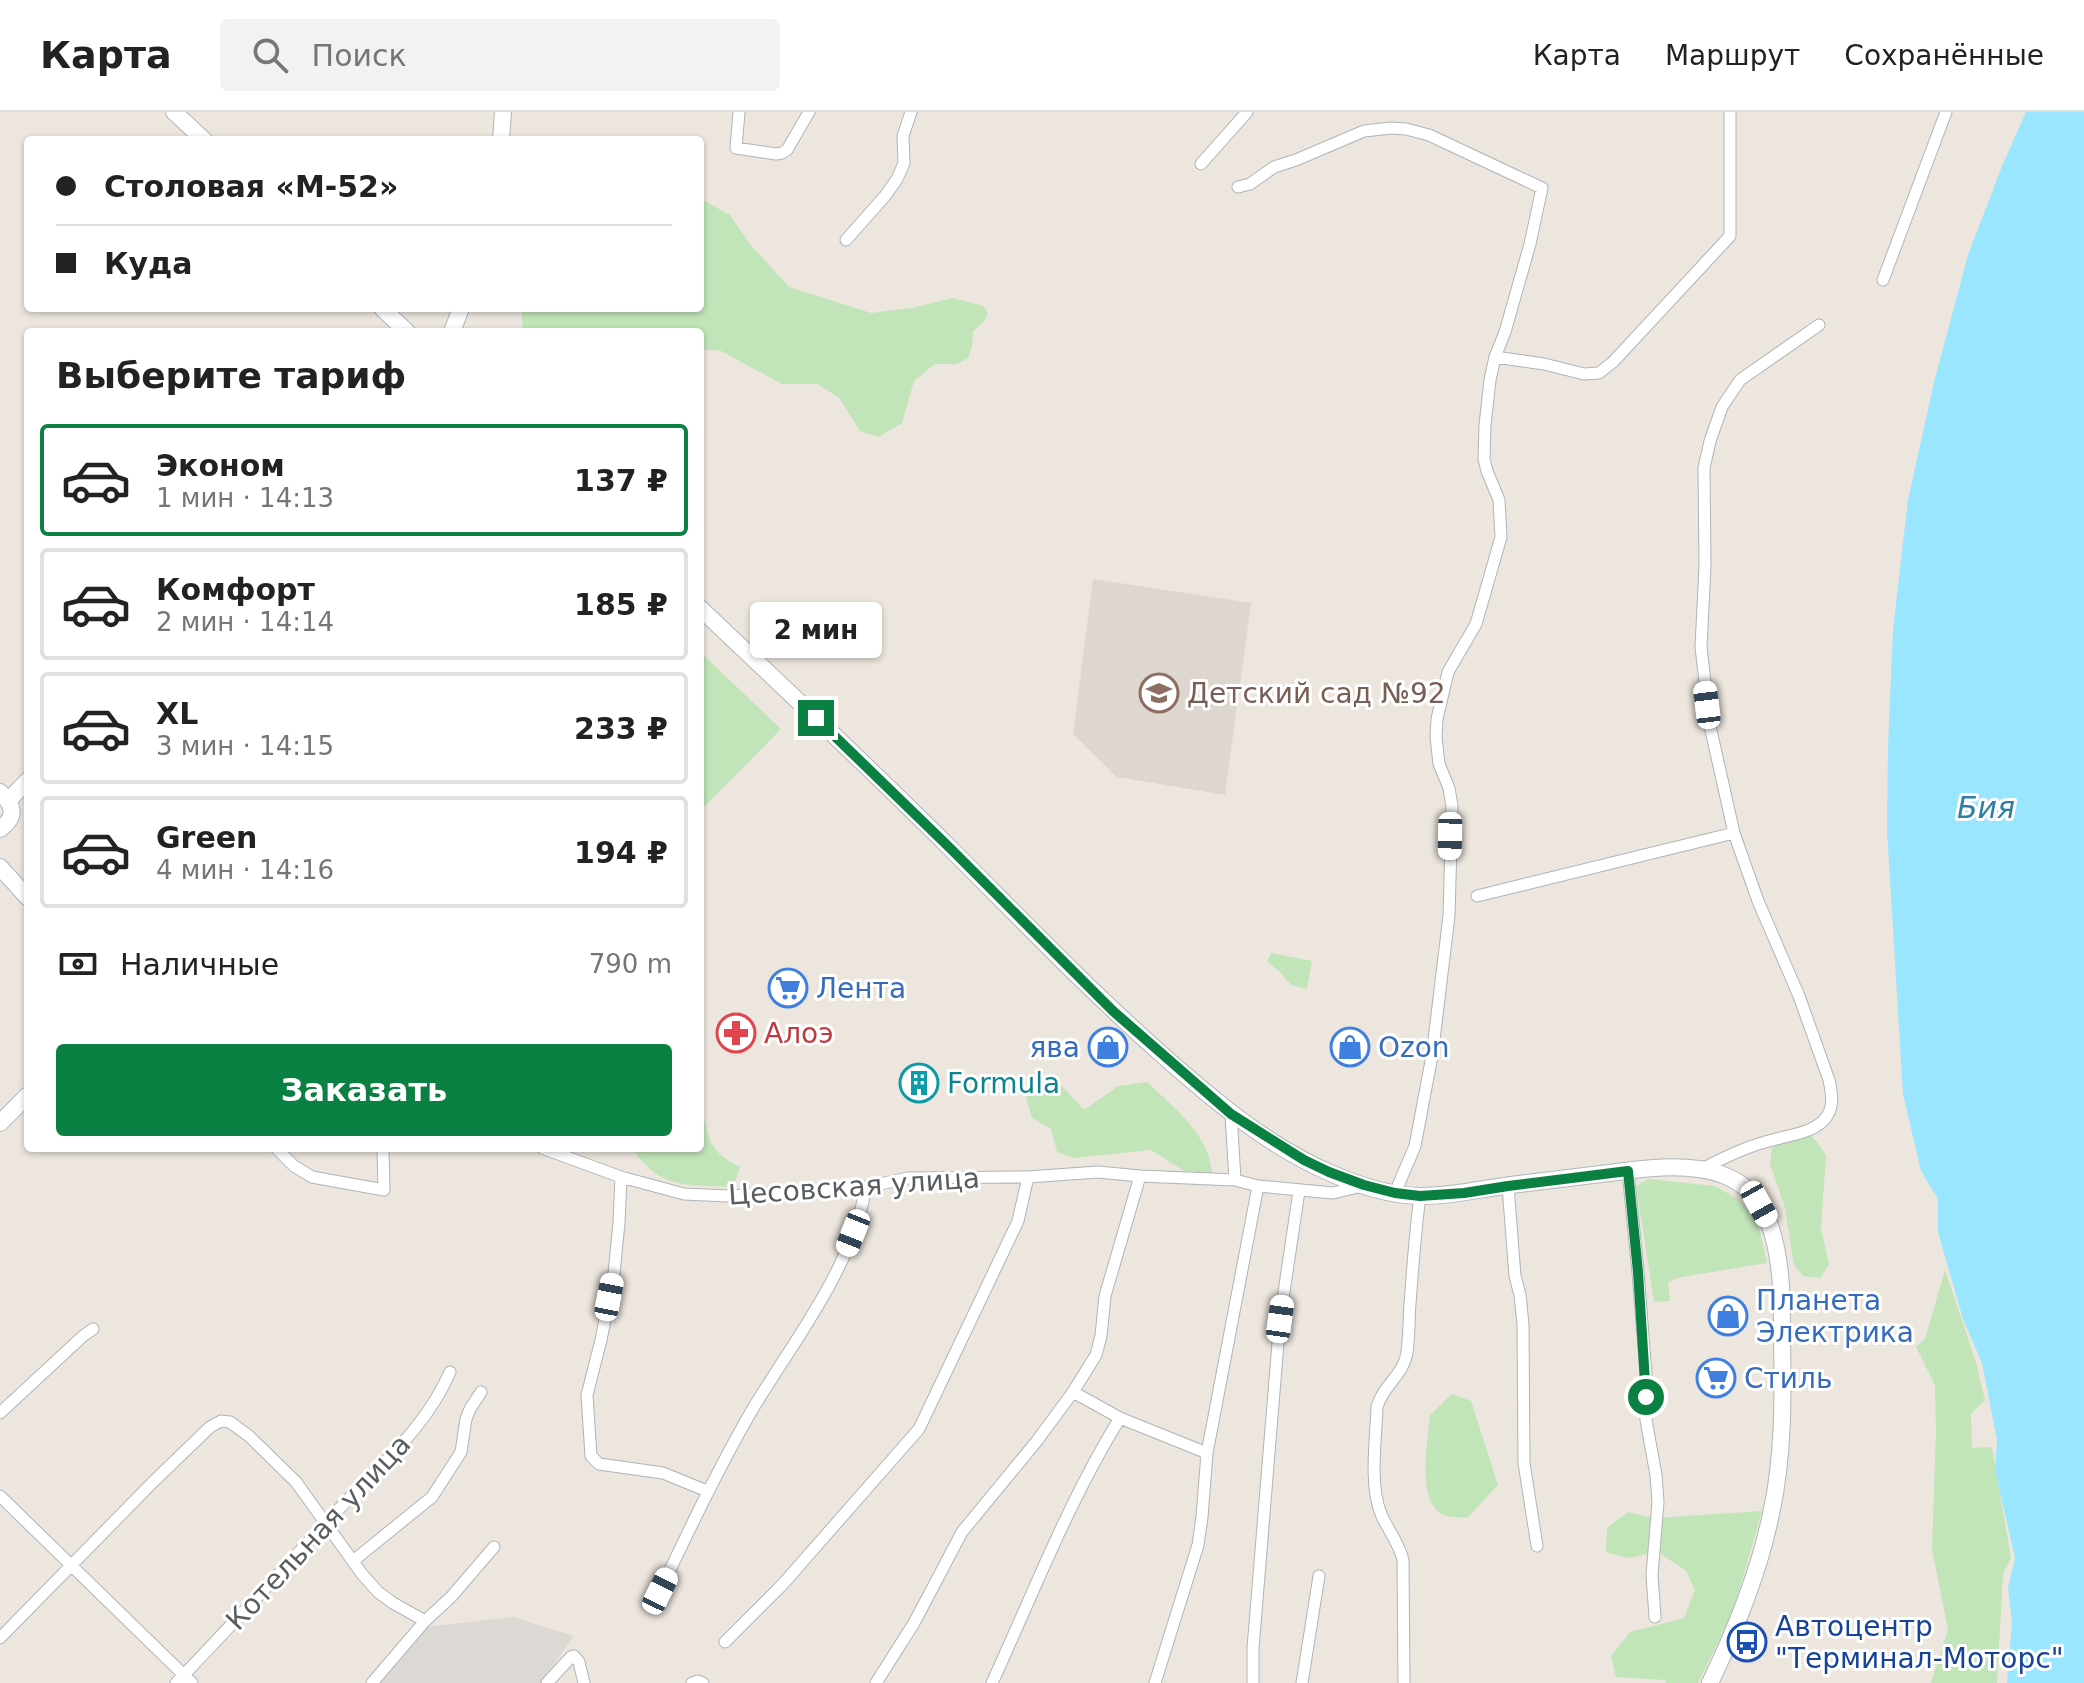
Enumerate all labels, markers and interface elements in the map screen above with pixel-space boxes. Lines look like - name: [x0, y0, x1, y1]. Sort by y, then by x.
- search box: [220, 19, 780, 91]
- text: Карта: [40, 33, 172, 77]
- icon: search: [248, 33, 292, 77]
- text: Поиск: [312, 38, 407, 73]
- text: Карта: [1533, 39, 1621, 72]
- text: Маршрут: [1665, 39, 1800, 72]
- text: Сохранённые: [1844, 39, 2044, 72]
- text: Столовая «М-52»: [104, 169, 398, 204]
- text: Куда: [104, 246, 193, 281]
- text: Выберите тариф: [56, 355, 406, 396]
- icon: car: [60, 444, 132, 516]
- text: Эконом: [156, 448, 285, 483]
- text: 137 ₽: [574, 463, 668, 498]
- text: 1 мин · 14:13: [156, 483, 334, 513]
- icon: car: [60, 568, 132, 640]
- text: Комфорт: [156, 572, 315, 607]
- text: 185 ₽: [574, 587, 668, 622]
- callout: 2 мин: [750, 602, 882, 658]
- text: 2 мин · 14:14: [156, 607, 334, 637]
- text: 2 мин: [774, 615, 858, 645]
- school or university icon: Детский сад №92: [1138, 672, 1180, 714]
- place label: Детский сад №92: [1187, 677, 1446, 710]
- car: [1692, 680, 1722, 730]
- icon: car: [60, 692, 132, 764]
- text: XL: [156, 696, 198, 731]
- route end: [798, 700, 834, 736]
- text: 233 ₽: [574, 711, 668, 746]
- text: 3 мин · 14:15: [156, 731, 334, 761]
- water label: Бия: [1957, 790, 2015, 825]
- car: [1438, 812, 1462, 860]
- icon: car: [60, 816, 132, 888]
- text: Green: [156, 820, 257, 855]
- text: 194 ₽: [574, 835, 668, 870]
- text: 4 мин · 14:16: [156, 855, 334, 885]
- icon: cash: [56, 942, 100, 986]
- text: Наличные: [120, 947, 279, 982]
- text: 790 m: [589, 949, 672, 979]
- supermarket icon: Лента: [767, 967, 809, 1009]
- place label: Лента: [816, 972, 906, 1005]
- pharmacy icon: Алоэ: [715, 1012, 757, 1054]
- place label: Алоэ: [764, 1017, 834, 1050]
- shop icon: ява: [1087, 1026, 1129, 1068]
- shop icon: Ozon: [1329, 1026, 1371, 1068]
- place label: ява: [1029, 1031, 1080, 1064]
- place label: Ozon: [1378, 1031, 1450, 1064]
- button: Заказать: [56, 1044, 672, 1136]
- building icon: Formula: [898, 1062, 940, 1104]
- place label: Formula: [947, 1067, 1060, 1100]
- street label: Цесовская улица: [727, 1161, 981, 1212]
- car: [1737, 1177, 1781, 1231]
- car: [833, 1206, 873, 1260]
- car: [593, 1271, 625, 1323]
- place label: Планета Электрика: [1756, 1284, 1914, 1349]
- car: [1265, 1294, 1295, 1344]
- shop icon: Планета Электрика: [1707, 1295, 1749, 1337]
- supermarket icon: Стиль: [1695, 1357, 1737, 1399]
- place label: Стиль: [1744, 1362, 1832, 1395]
- route start: [1628, 1379, 1664, 1415]
- street label: Котельная улица: [219, 1428, 417, 1637]
- car: [639, 1564, 681, 1618]
- place label: Автоцентр "Терминал-Моторс": [1775, 1610, 2064, 1675]
- bus stop icon: Автоцентр "Терминал-Моторс": [1726, 1621, 1768, 1663]

